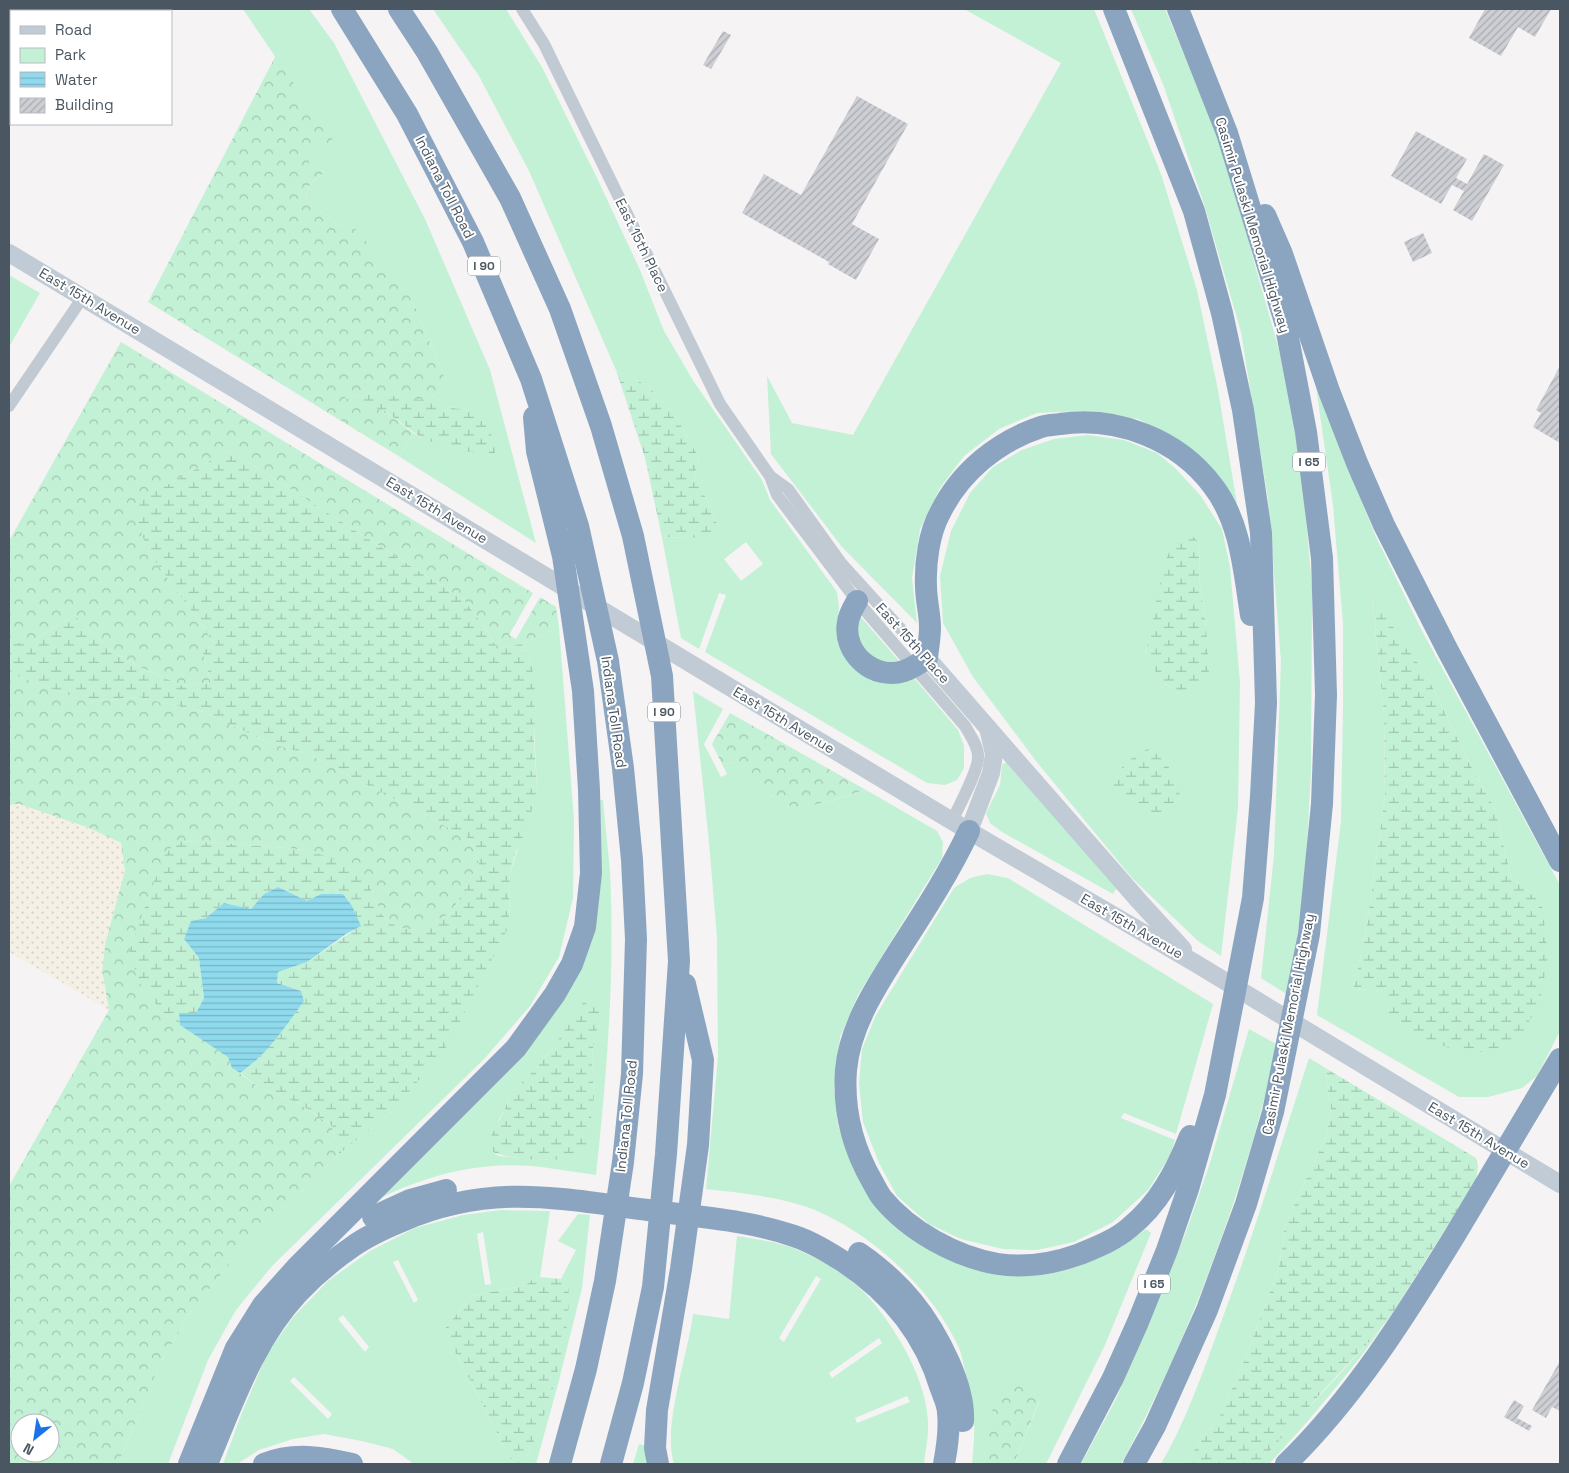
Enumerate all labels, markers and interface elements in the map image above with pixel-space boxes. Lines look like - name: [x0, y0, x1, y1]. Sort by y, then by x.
- legend: [10, 10, 172, 125]
- text: Road: [55, 20, 92, 39]
- text: Park: [55, 45, 86, 64]
- text: Water: [55, 70, 98, 89]
- text: Building: [55, 95, 114, 114]
- street label: Casimir Pulaski Memorial Highway: [1211, 115, 1295, 335]
- street label: Indiana Toll Road: [411, 133, 479, 241]
- street label: East 15th Place: [611, 195, 673, 295]
- road number: I 90: [468, 256, 500, 276]
- street label: East 15th Avenue: [36, 264, 144, 338]
- road number: I 65: [1293, 452, 1325, 472]
- street label: East 15th Avenue: [383, 473, 491, 547]
- street label: East 15th Place: [872, 599, 954, 687]
- street label: Indiana Toll Road: [597, 655, 631, 769]
- street label: East 15th Avenue: [730, 683, 838, 757]
- road number: I 90: [648, 702, 680, 722]
- street label: East 15th Avenue: [1078, 889, 1186, 963]
- street label: Casimir Pulaski Memorial Highway: [1258, 912, 1318, 1136]
- street label: Indiana Toll Road: [611, 1059, 641, 1173]
- street label: East 15th Avenue: [1425, 1098, 1533, 1172]
- road number: I 65: [1138, 1274, 1170, 1294]
- north arrow: [10, 1413, 60, 1463]
- text: N: [20, 1439, 37, 1459]

